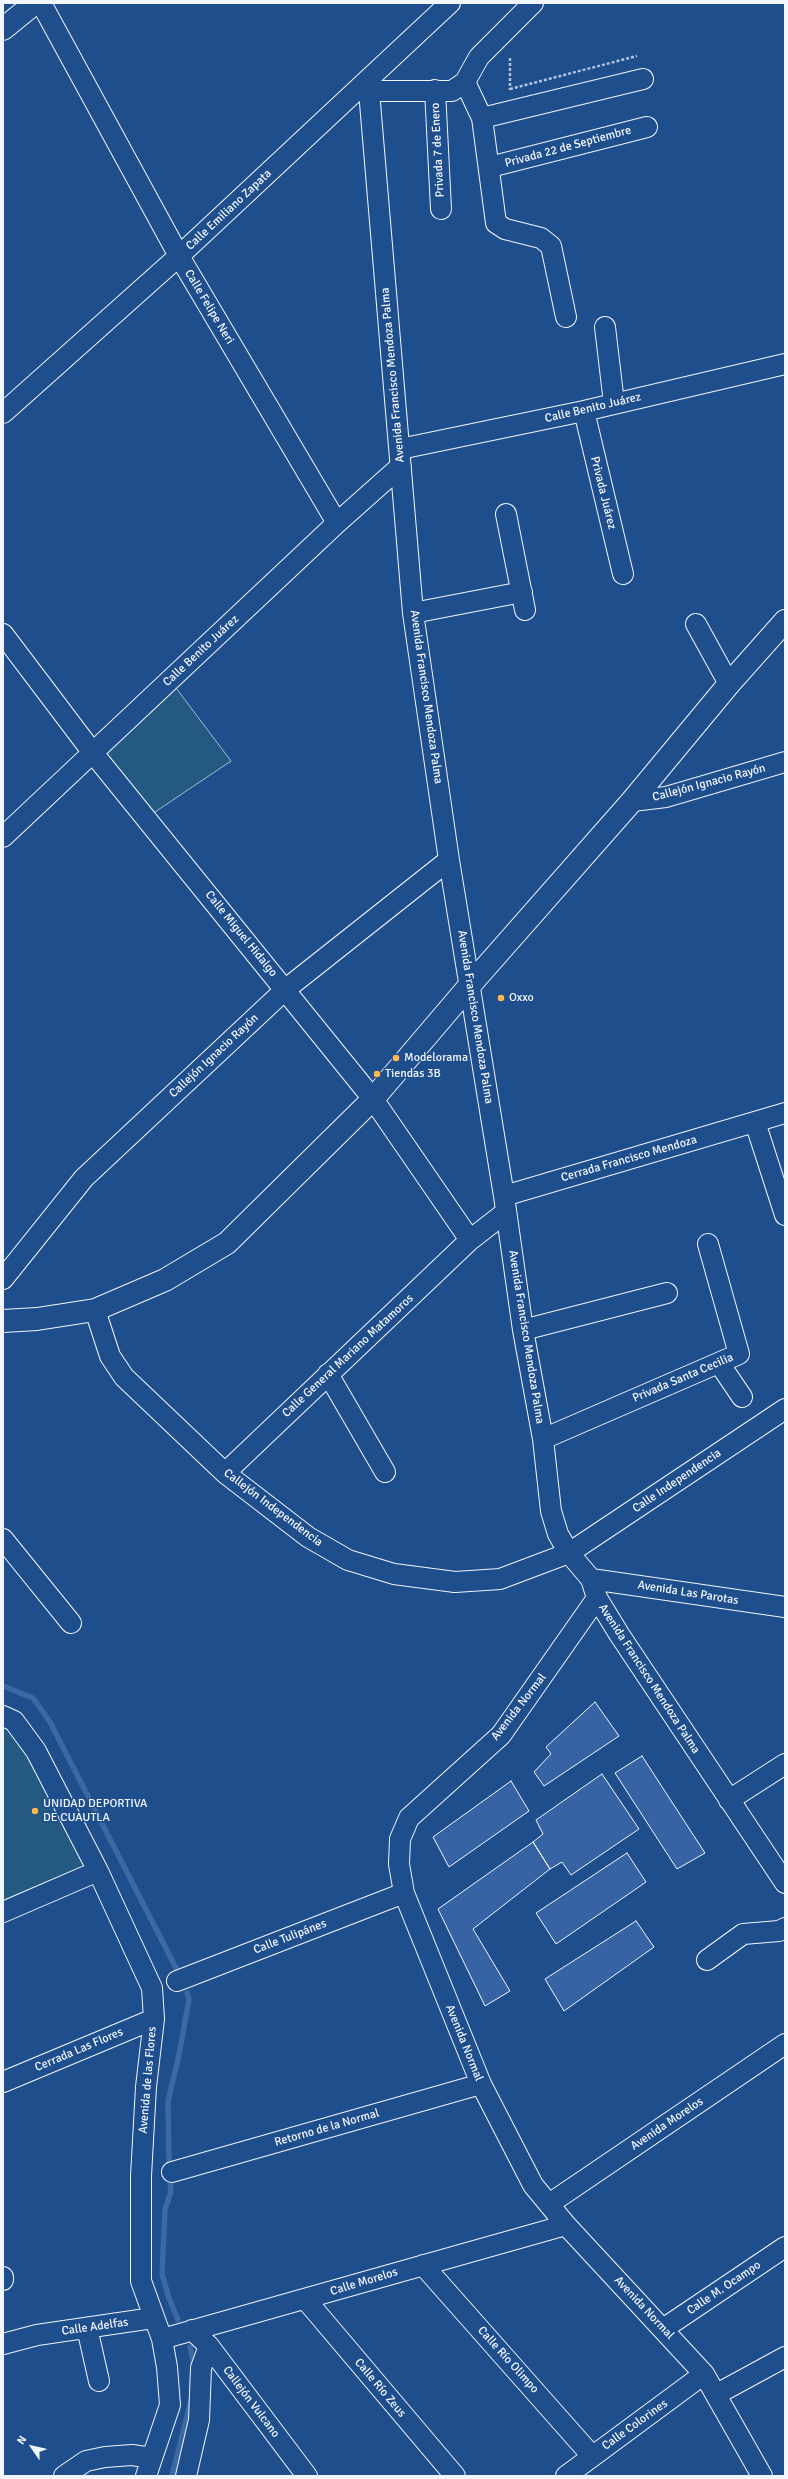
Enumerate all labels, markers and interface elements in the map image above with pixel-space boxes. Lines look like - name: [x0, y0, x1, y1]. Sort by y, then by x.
- street label: Privada 7 de Enero: [428, 102, 448, 198]
- street label: Privada 22 de Septiembre: [503, 123, 633, 171]
- street label: Calle Emiliano Zapata: [183, 167, 275, 253]
- street label: Calle Felipe Neri: [181, 267, 237, 347]
- street label: Avenida Francisco Mendoza Palma: [378, 287, 408, 463]
- street label: Calle Benito Juárez: [544, 390, 642, 426]
- street label: Privada Juárez: [587, 455, 619, 531]
- street label: Avenida Francisco Mendoza Palma: [407, 609, 445, 785]
- street label: Calle Benito Juárez: [160, 612, 242, 690]
- street label: Callejón Ignacio Rayón: [651, 761, 767, 805]
- street label: Calle Miguel Hidalgo: [202, 888, 280, 980]
- street label: Avenida Francisco Mendoza Palma: [454, 929, 496, 1105]
- place label: Oxxo: [509, 991, 534, 1005]
- marker: Oxxo: [496, 993, 506, 1003]
- street label: Callejón Ignacio Rayón: [167, 1011, 261, 1101]
- place label: Modelorama: [404, 1051, 468, 1065]
- marker: Modelorama: [391, 1053, 401, 1063]
- place label: Tiendas 3B: [385, 1067, 441, 1081]
- marker: Tiendas 3B: [372, 1069, 382, 1079]
- street label: Cerrada Francisco Mendoza: [559, 1133, 699, 1185]
- street label: Avenida Francisco Mendoza Palma: [505, 1249, 547, 1425]
- street label: Calle General Mariano Matamoros: [279, 1291, 417, 1421]
- street label: Privada Santa Cecilia: [630, 1350, 736, 1406]
- street label: Calle Independencia: [630, 1446, 724, 1516]
- street label: Callejón Independencia: [221, 1466, 325, 1550]
- street label: Avenida Las Parotas: [637, 1578, 739, 1608]
- street label: Avenida Francisco Mendoza Palma: [595, 1601, 703, 1757]
- street label: Avenida Normal: [488, 1671, 550, 1743]
- place label: UNIDAD DEPORTIVA DE CUAUTLA: [43, 1797, 147, 1825]
- marker: UNIDAD DEPORTIVA DE CUAUTLA: [30, 1806, 40, 1816]
- street label: Calle Tulipánes: [251, 1916, 329, 1958]
- street label: Avenida Normal: [442, 2003, 486, 2083]
- street label: Cerrada Las Flores: [33, 2025, 125, 2075]
- street label: Avenida de las Flores: [136, 2026, 160, 2134]
- street label: Avenida Morelos: [628, 2094, 706, 2154]
- street label: Retorno de la Normal: [273, 2106, 381, 2150]
- street label: Calle M. Ocampo: [684, 2258, 764, 2318]
- street label: Calle Morelos: [329, 2265, 399, 2299]
- street label: Avenida Normal: [611, 2273, 677, 2343]
- street label: Calle Adelfas: [61, 2315, 129, 2339]
- street label: Calle Río Olimpo: [474, 2324, 542, 2396]
- street label: Calle Río Zeus: [351, 2356, 409, 2420]
- street label: Callejón Vulcano: [219, 2363, 283, 2441]
- street label: Calle Colorines: [599, 2396, 671, 2454]
- north arrow: [12, 2427, 52, 2467]
- text: N: [14, 2433, 29, 2447]

